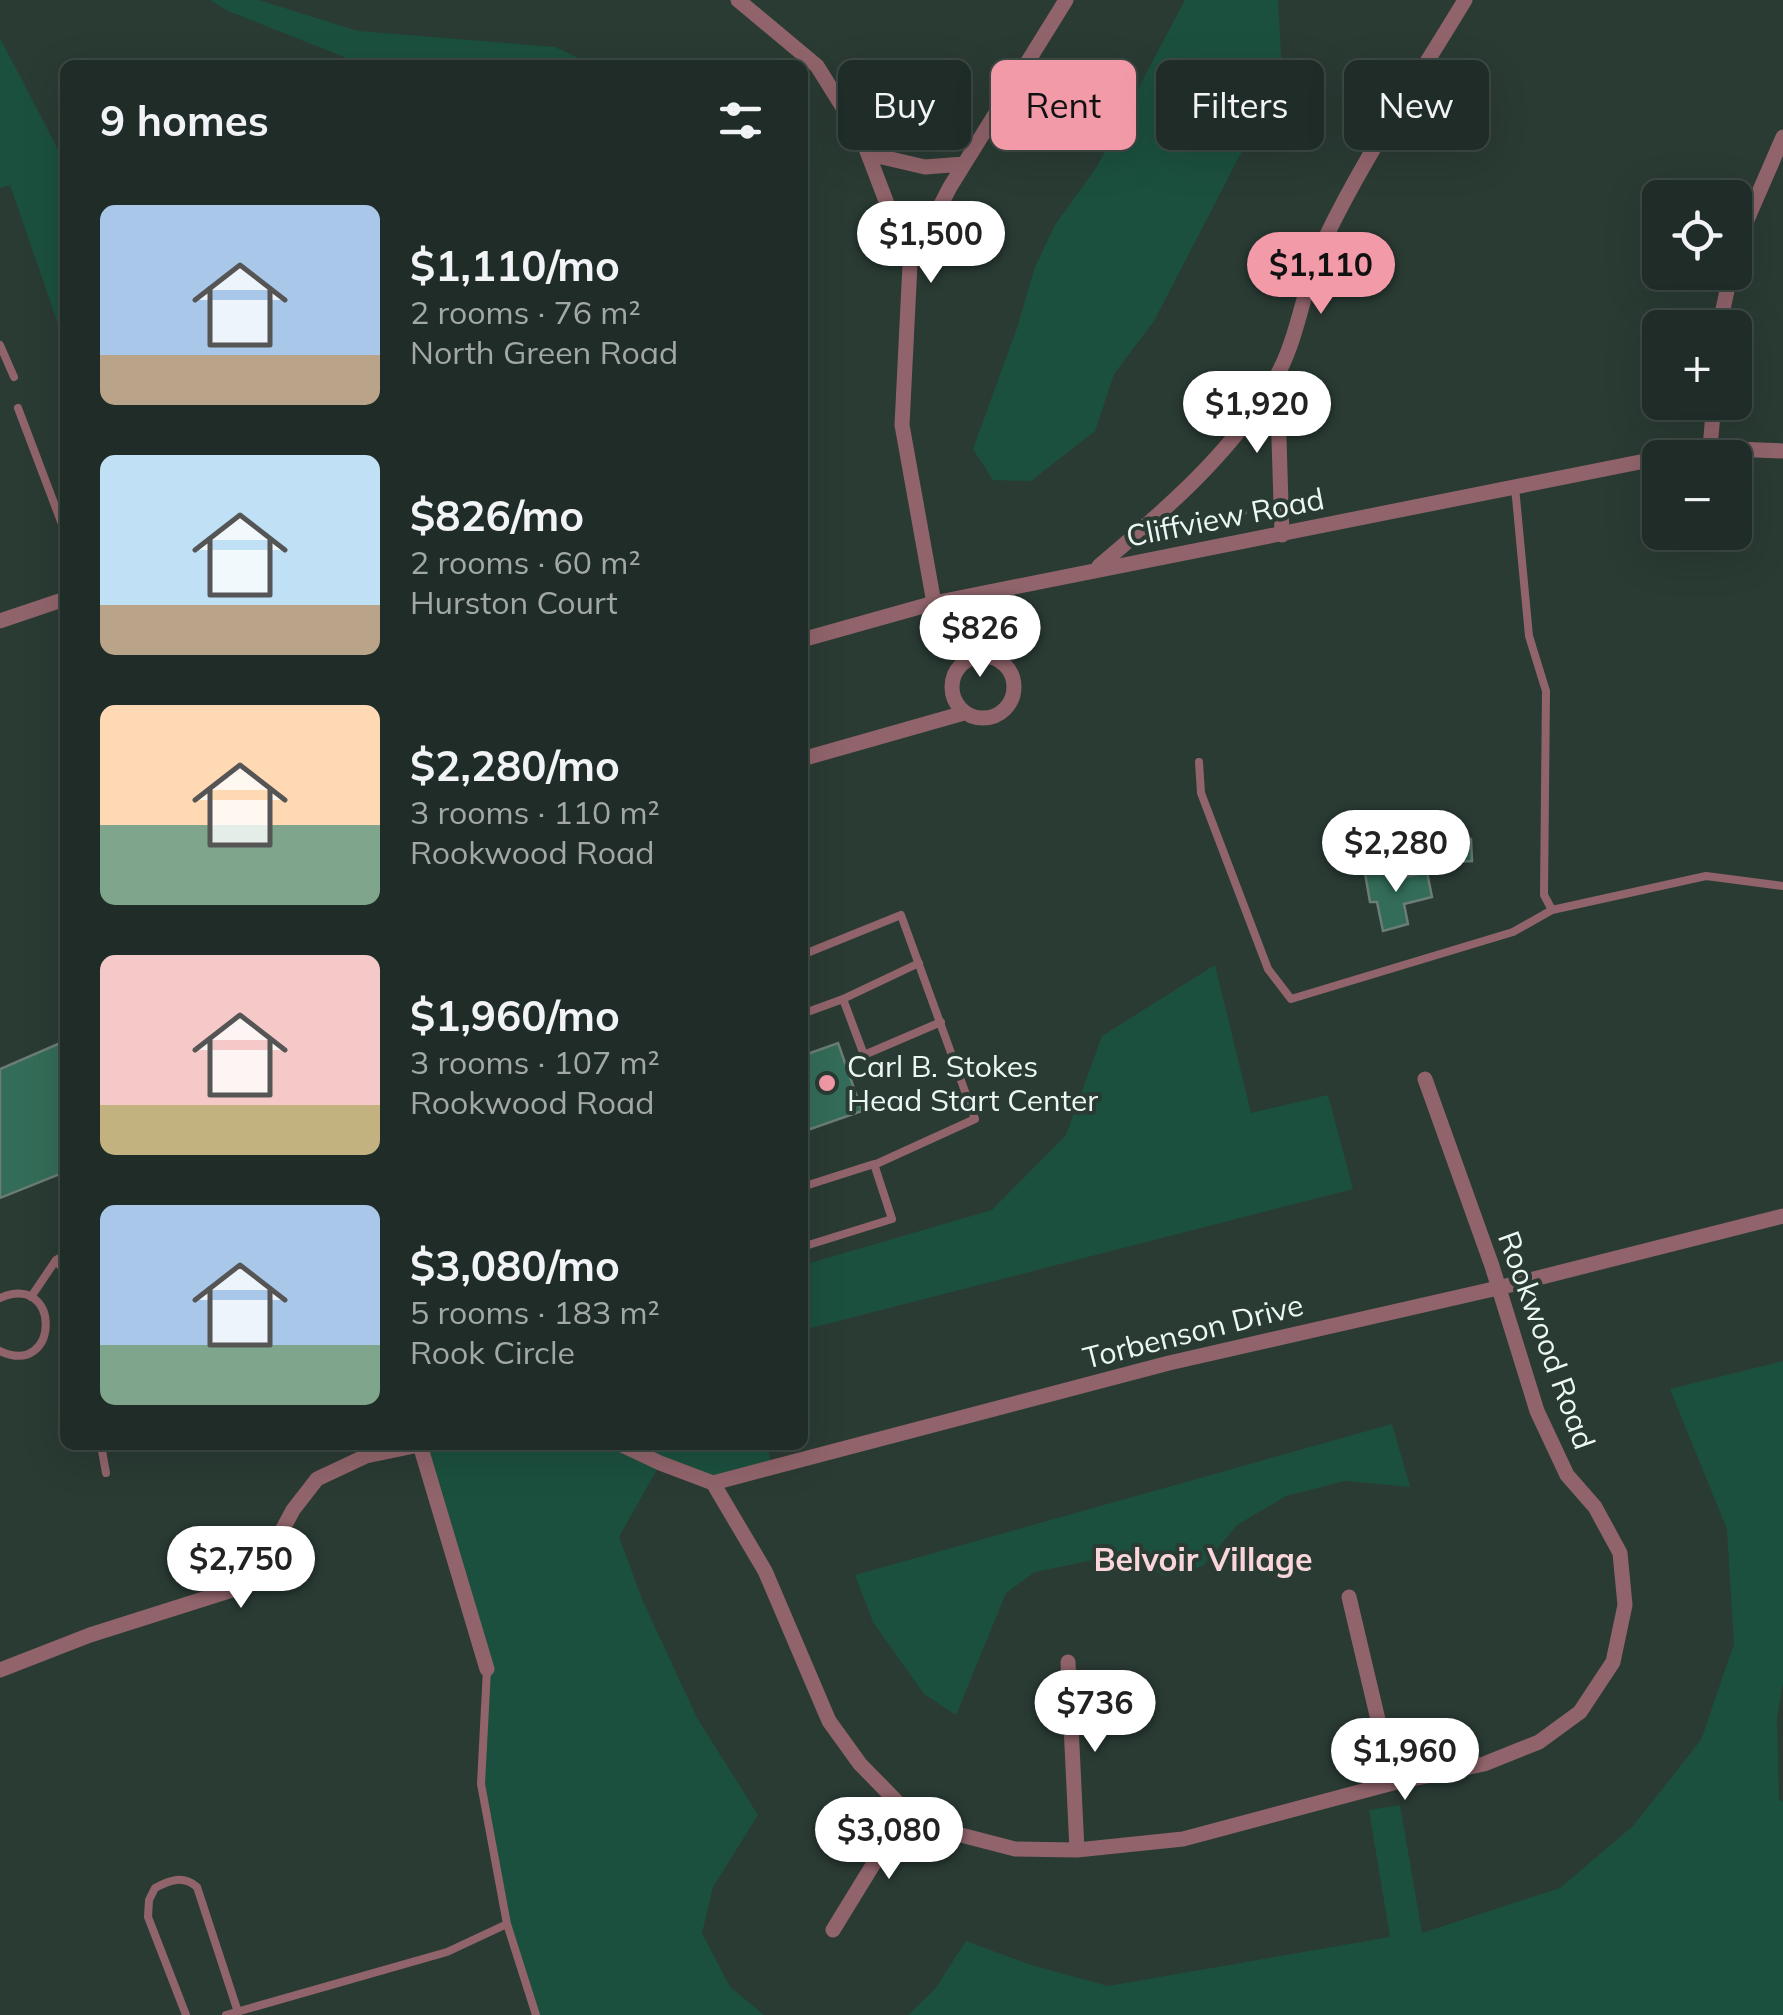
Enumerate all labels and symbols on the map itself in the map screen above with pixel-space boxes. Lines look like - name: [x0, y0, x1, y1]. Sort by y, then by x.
- pin: $1,500: [850, 201, 1012, 286]
- pin: $1,110: [1240, 232, 1402, 317]
- pin: $1,920: [1176, 371, 1338, 456]
- street label: Cliffview Road: [1123, 479, 1327, 555]
- pin: $826: [921, 595, 1039, 680]
- pin: $2,280: [1315, 810, 1477, 895]
- place label: Carl B. Stokes Head Start Center: [847, 1047, 1098, 1119]
- marker: Carl B. Stokes Head Start Center: [816, 1072, 838, 1094]
- street label: Rookwood Road: [1490, 1226, 1604, 1454]
- street label: Torbenson Drive: [1079, 1285, 1307, 1377]
- pin: $2,750: [160, 1526, 322, 1611]
- district label: Belvoir Village: [1093, 1539, 1313, 1579]
- pin: $736: [1036, 1670, 1154, 1755]
- pin: $1,960: [1324, 1718, 1486, 1803]
- pin: $3,080: [808, 1797, 970, 1882]

